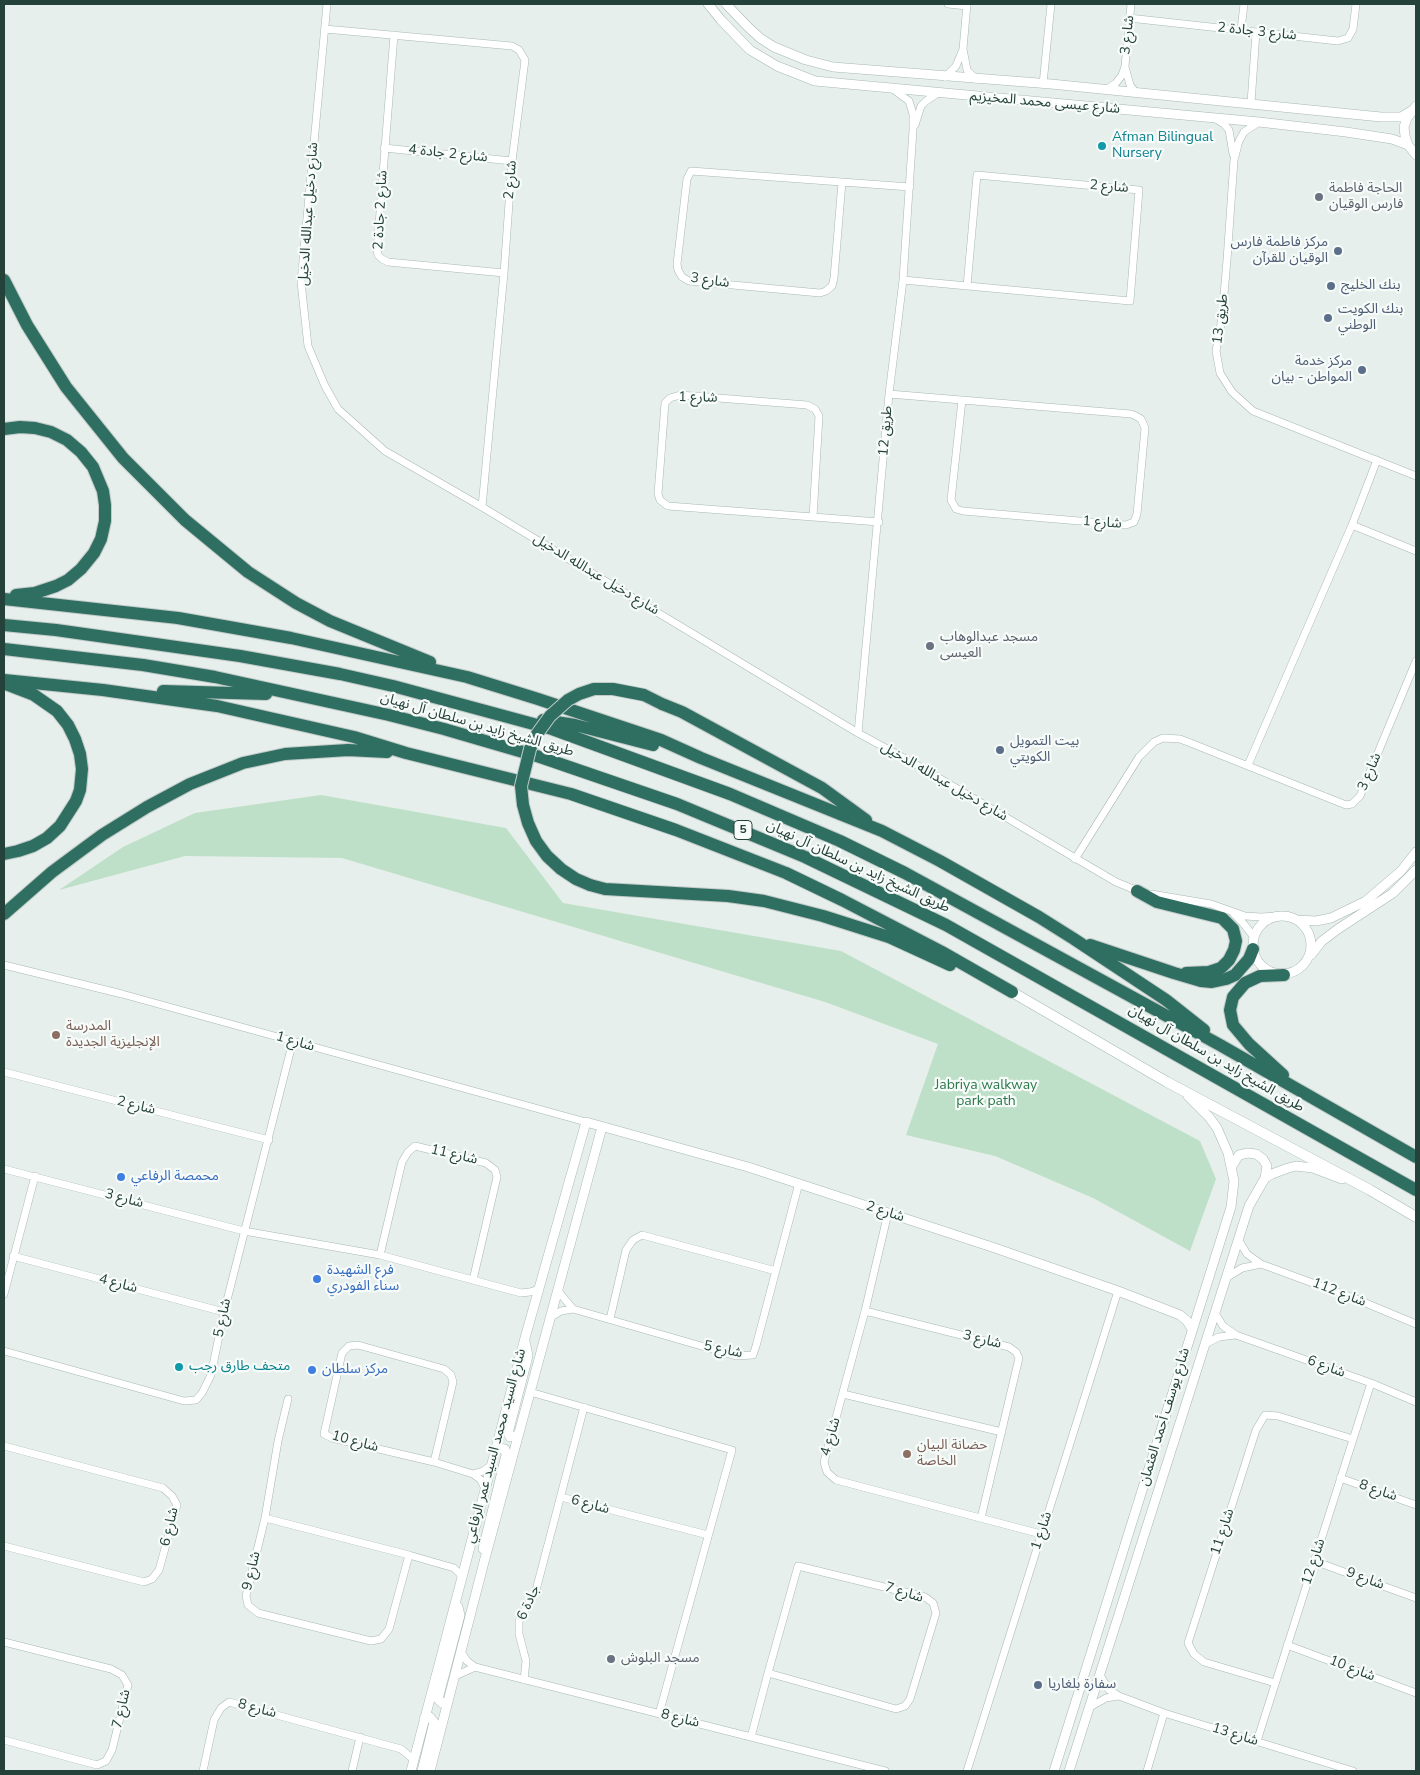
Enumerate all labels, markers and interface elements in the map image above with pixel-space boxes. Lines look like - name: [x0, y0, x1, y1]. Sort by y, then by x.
- street label: شارع 3: [1118, 15, 1138, 55]
- street label: شارع 3 جادة 2: [1217, 19, 1297, 45]
- street label: شارع عيسى محمد المخيزيم: [969, 88, 1121, 118]
- place label: Afman Bilingual Nursery: [1112, 130, 1213, 162]
- marker: Afman Bilingual Nursery: [1096, 140, 1108, 152]
- street label: شارع 2 جادة 4: [408, 141, 488, 167]
- street label: شارع دخيل عبدالله الدخيل: [296, 142, 322, 286]
- street label: شارع 2: [501, 160, 521, 200]
- street label: شارع 2 جادة 2: [371, 170, 391, 250]
- street label: شارع 2: [1089, 177, 1129, 197]
- place label: الحاجة فاطمة فارس الوقيان: [1329, 181, 1403, 213]
- marker: الحاجة فاطمة فارس الوقيان: [1313, 191, 1325, 203]
- place label: مركز فاطمة فارس الوقيان للقرآن: [1230, 235, 1328, 268]
- marker: مركز فاطمة فارس الوقيان للقرآن: [1332, 245, 1344, 257]
- street label: شارع 3: [689, 270, 731, 292]
- place label: بنك الخليج: [1341, 278, 1400, 294]
- marker: بنك الخليج: [1325, 280, 1337, 292]
- street label: طريق 13: [1210, 293, 1232, 345]
- place label: بنك الكويت الوطني: [1338, 302, 1403, 334]
- marker: بنك الكويت الوطني: [1322, 312, 1334, 324]
- place label: مركز خدمة المواطن - بيان: [1272, 354, 1352, 387]
- marker: مركز خدمة المواطن - بيان: [1356, 364, 1368, 376]
- street label: شارع 1: [678, 389, 718, 407]
- street label: طريق 12: [875, 405, 897, 457]
- street label: شارع 1: [1082, 513, 1122, 533]
- street label: شارع دخيل عبدالله الدخيل: [530, 531, 662, 619]
- place label: مسجد عبدالوهاب العيسى: [940, 630, 1038, 662]
- marker: مسجد عبدالوهاب العيسى: [924, 640, 936, 652]
- street label: طريق الشيخ زايد بن سلطان آل نهيان: [378, 689, 576, 761]
- place label: بيت التمويل الكويتي: [1010, 734, 1079, 766]
- street label: شارع دخيل عبدالله الدخيل: [878, 739, 1010, 825]
- marker: بيت التمويل الكويتي: [994, 744, 1006, 756]
- street label: شارع 3: [1355, 751, 1385, 793]
- street label: طريق الشيخ زايد بن سلطان آل نهيان: [764, 817, 952, 917]
- road number: 5: [734, 820, 752, 840]
- street label: طريق الشيخ زايد بن سلطان آل نهيان: [1125, 1002, 1307, 1116]
- place label: المدرسة الإنجليزية الجديدة: [66, 1019, 160, 1052]
- marker: المدرسة الإنجليزية الجديدة: [50, 1029, 62, 1041]
- street label: شارع 1: [274, 1029, 316, 1055]
- park label: Jabriya walkway park path: [935, 1078, 1037, 1110]
- street label: شارع 2: [115, 1093, 157, 1119]
- street label: شارع 11: [429, 1141, 479, 1169]
- place label: محمصة الرفاعي: [131, 1169, 219, 1185]
- marker: محمصة الرفاعي: [115, 1171, 127, 1183]
- street label: شارع 3: [103, 1186, 145, 1212]
- street label: شارع 2: [864, 1198, 906, 1226]
- place label: فرع الشهيدة سناء الفودري: [327, 1263, 399, 1295]
- street label: شارع 4: [97, 1271, 139, 1297]
- marker: فرع الشهيدة سناء الفودري: [311, 1273, 323, 1285]
- street label: شارع 112: [1310, 1275, 1368, 1311]
- street label: شارع 5: [211, 1297, 235, 1339]
- street label: شارع 3: [961, 1327, 1003, 1353]
- street label: شارع 5: [702, 1338, 744, 1362]
- street label: شارع يوسف أحمد العثمان: [1136, 1346, 1194, 1488]
- street label: شارع السيد محمد السيد عمر الرفاعي: [462, 1347, 530, 1545]
- street label: شارع 6: [1305, 1352, 1347, 1382]
- place label: متحف طارق رجب: [189, 1359, 290, 1375]
- marker: متحف طارق رجب: [173, 1361, 185, 1373]
- place label: مركز سلطان: [322, 1362, 388, 1378]
- marker: مركز سلطان: [306, 1364, 318, 1376]
- street label: شارع 4: [818, 1416, 844, 1458]
- street label: شارع 10: [330, 1428, 380, 1456]
- place label: حضانة البيان الخاصة: [917, 1438, 987, 1470]
- marker: حضانة البيان الخاصة: [901, 1448, 913, 1460]
- street label: شارع 8: [1357, 1477, 1399, 1505]
- street label: شارع 6: [569, 1492, 611, 1518]
- street label: شارع 6: [157, 1506, 183, 1548]
- street label: شارع 11: [1208, 1507, 1238, 1557]
- street label: شارع 1: [1028, 1510, 1056, 1552]
- street label: شارع 12: [1299, 1537, 1329, 1587]
- street label: شارع 9: [239, 1550, 265, 1592]
- street label: شارع 9: [1344, 1564, 1386, 1594]
- street label: شارع 7: [883, 1579, 925, 1607]
- street label: جادة 6: [514, 1583, 544, 1623]
- place label: مسجد البلوش: [621, 1651, 700, 1667]
- marker: مسجد البلوش: [605, 1653, 617, 1665]
- street label: شارع 10: [1327, 1653, 1377, 1685]
- place label: سفارة بلغاريا: [1048, 1677, 1116, 1693]
- marker: سفارة بلغاريا: [1032, 1679, 1044, 1691]
- street label: شارع 7: [109, 1688, 135, 1730]
- street label: شارع 8: [236, 1696, 278, 1722]
- street label: شارع 8: [659, 1706, 701, 1732]
- street label: شارع 13: [1210, 1720, 1260, 1750]

